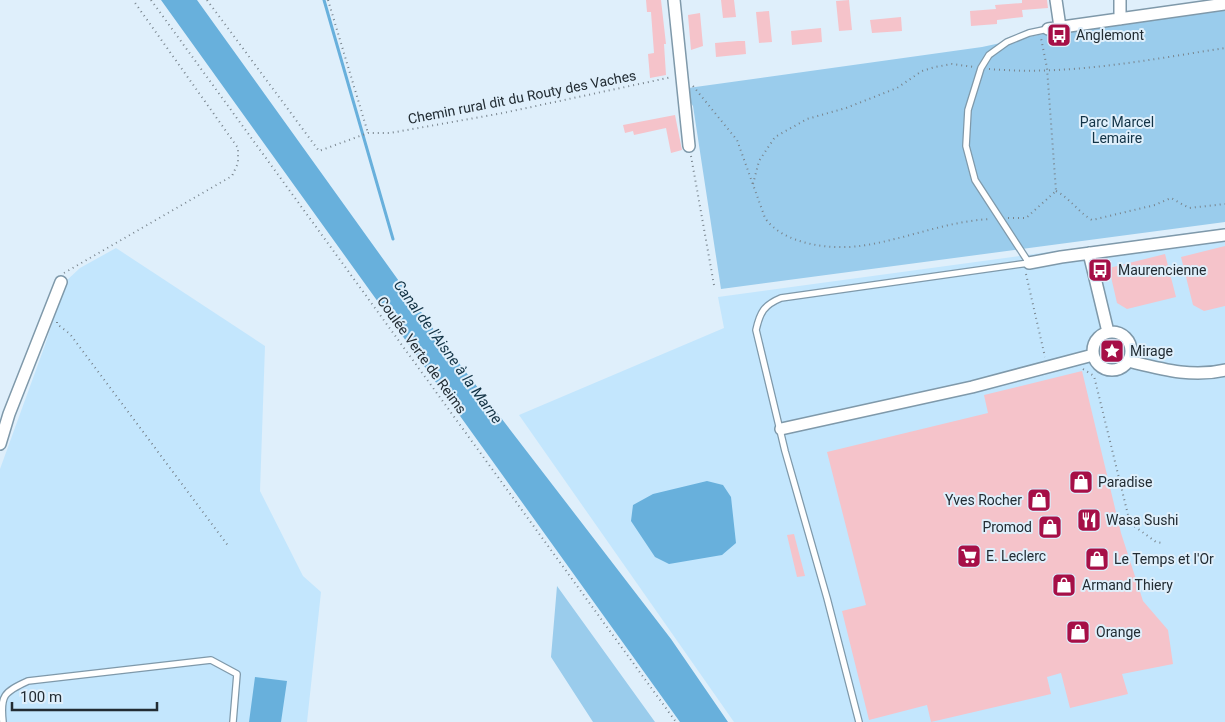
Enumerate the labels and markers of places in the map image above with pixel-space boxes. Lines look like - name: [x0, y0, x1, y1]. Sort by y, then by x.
- bus stop icon: Anglemont: [1046, 22, 1072, 48]
- place label: Anglemont: [1076, 27, 1145, 43]
- bus stop icon: Maurencienne: [1087, 257, 1113, 283]
- place label: Maurencienne: [1118, 262, 1206, 278]
- place icon: Mirage: [1099, 338, 1125, 364]
- place label: Mirage: [1130, 343, 1173, 359]
- shop icon: Paradise: [1068, 469, 1094, 495]
- place label: Paradise: [1098, 474, 1152, 490]
- shop icon: Yves Rocher: [1026, 487, 1052, 513]
- place label: Yves Rocher: [945, 492, 1022, 508]
- restaurant icon: Wasa Sushi: [1076, 507, 1102, 533]
- place label: Wasa Sushi: [1106, 512, 1179, 528]
- shop icon: Promod: [1037, 514, 1063, 540]
- place label: Promod: [982, 519, 1032, 535]
- supermarket icon: E. Leclerc: [956, 543, 982, 569]
- shop icon: Le Temps et l'Or: [1084, 546, 1110, 572]
- place label: E. Leclerc: [986, 548, 1046, 564]
- place label: Le Temps et l'Or: [1114, 551, 1214, 567]
- shop icon: Armand Thiery: [1051, 572, 1077, 598]
- place label: Armand Thiery: [1082, 577, 1173, 593]
- shop icon: Orange: [1065, 619, 1091, 645]
- place label: Orange: [1096, 624, 1141, 640]

